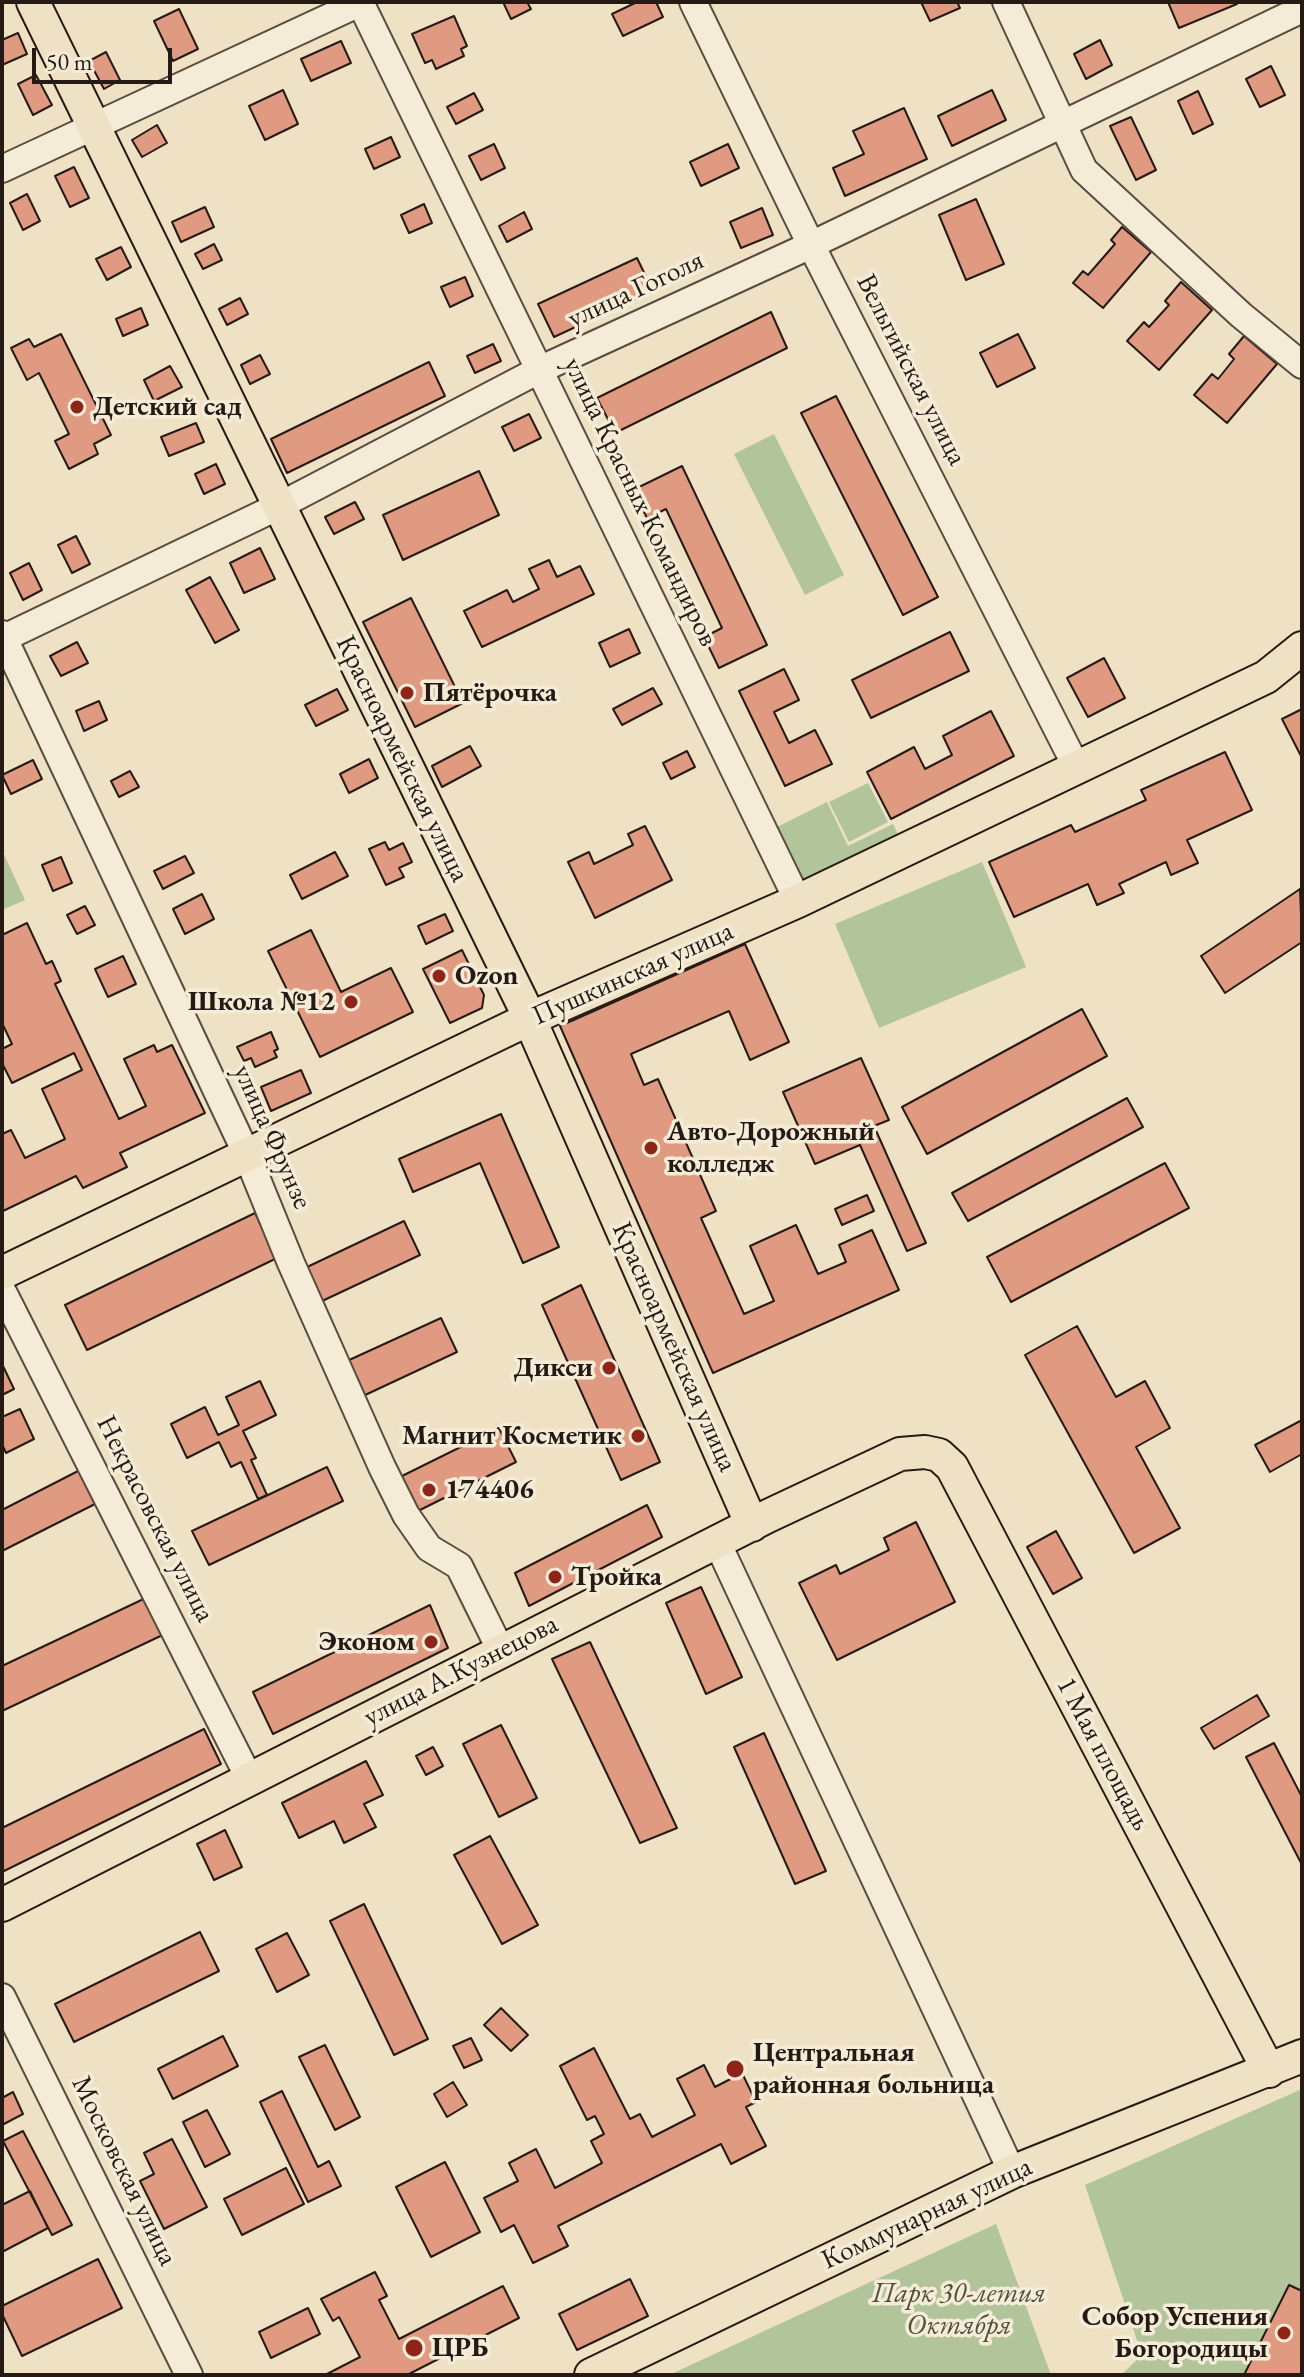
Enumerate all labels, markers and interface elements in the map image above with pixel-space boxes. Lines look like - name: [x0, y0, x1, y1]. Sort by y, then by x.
- scale bar: [36, 32, 176, 82]
- text: 50 m: [46, 46, 93, 77]
- street label: улица Гоголя: [563, 244, 709, 336]
- street label: Вельгийская улица: [848, 269, 974, 471]
- street label: улица Красных Командиров: [555, 352, 725, 652]
- place label: Детский сад: [93, 390, 242, 424]
- marker: Детский сад: [68, 398, 86, 416]
- street label: Красноармейская улица: [328, 630, 476, 888]
- place label: Пятёрочка: [423, 676, 557, 710]
- marker: Пятёрочка: [398, 684, 416, 702]
- street label: Пушкинская улица: [527, 915, 739, 1033]
- place label: Ozon: [455, 959, 518, 993]
- marker: Ozon: [430, 967, 448, 985]
- place label: Школа №12: [188, 985, 335, 1019]
- marker: Школа №12: [342, 993, 360, 1011]
- street label: улица Фрунзе: [225, 1060, 319, 1214]
- place label: Авто-Дорожный колледж: [667, 1115, 875, 1181]
- marker: Авто-Дорожный колледж: [642, 1139, 660, 1157]
- street label: Красноармейская улица: [604, 1217, 744, 1477]
- place label: Дикси: [514, 1351, 593, 1385]
- marker: Дикси: [600, 1359, 618, 1377]
- street label: Некрасовская улица: [88, 1410, 222, 1628]
- place label: Магнит Косметик: [402, 1419, 622, 1453]
- marker: Магнит Косметик: [629, 1427, 647, 1445]
- place label: 174406: [445, 1473, 534, 1507]
- marker: 174406: [420, 1481, 438, 1499]
- place label: Тройка: [571, 1560, 662, 1594]
- marker: Тройка: [546, 1568, 564, 1586]
- street label: улица А.Кузнецова: [358, 1608, 564, 1734]
- place label: Эконом: [318, 1625, 415, 1659]
- marker: Эконом: [422, 1633, 440, 1651]
- street label: 1 Мая площадь: [1048, 1672, 1158, 1836]
- place label: Центральная районная больница: [753, 2036, 994, 2102]
- marker: Центральная районная больница: [724, 2058, 746, 2080]
- street label: Московская улица: [64, 2071, 184, 2271]
- street label: Коммунарная улица: [816, 2151, 1038, 2277]
- park label: Парк 30-летия Октября: [872, 2277, 1046, 2343]
- place label: Собор Успения Богородицы: [1082, 2300, 1268, 2366]
- marker: Собор Успения Богородицы: [1275, 2324, 1293, 2342]
- place label: ЦРБ: [432, 2331, 489, 2365]
- marker: ЦРБ: [403, 2337, 425, 2359]

